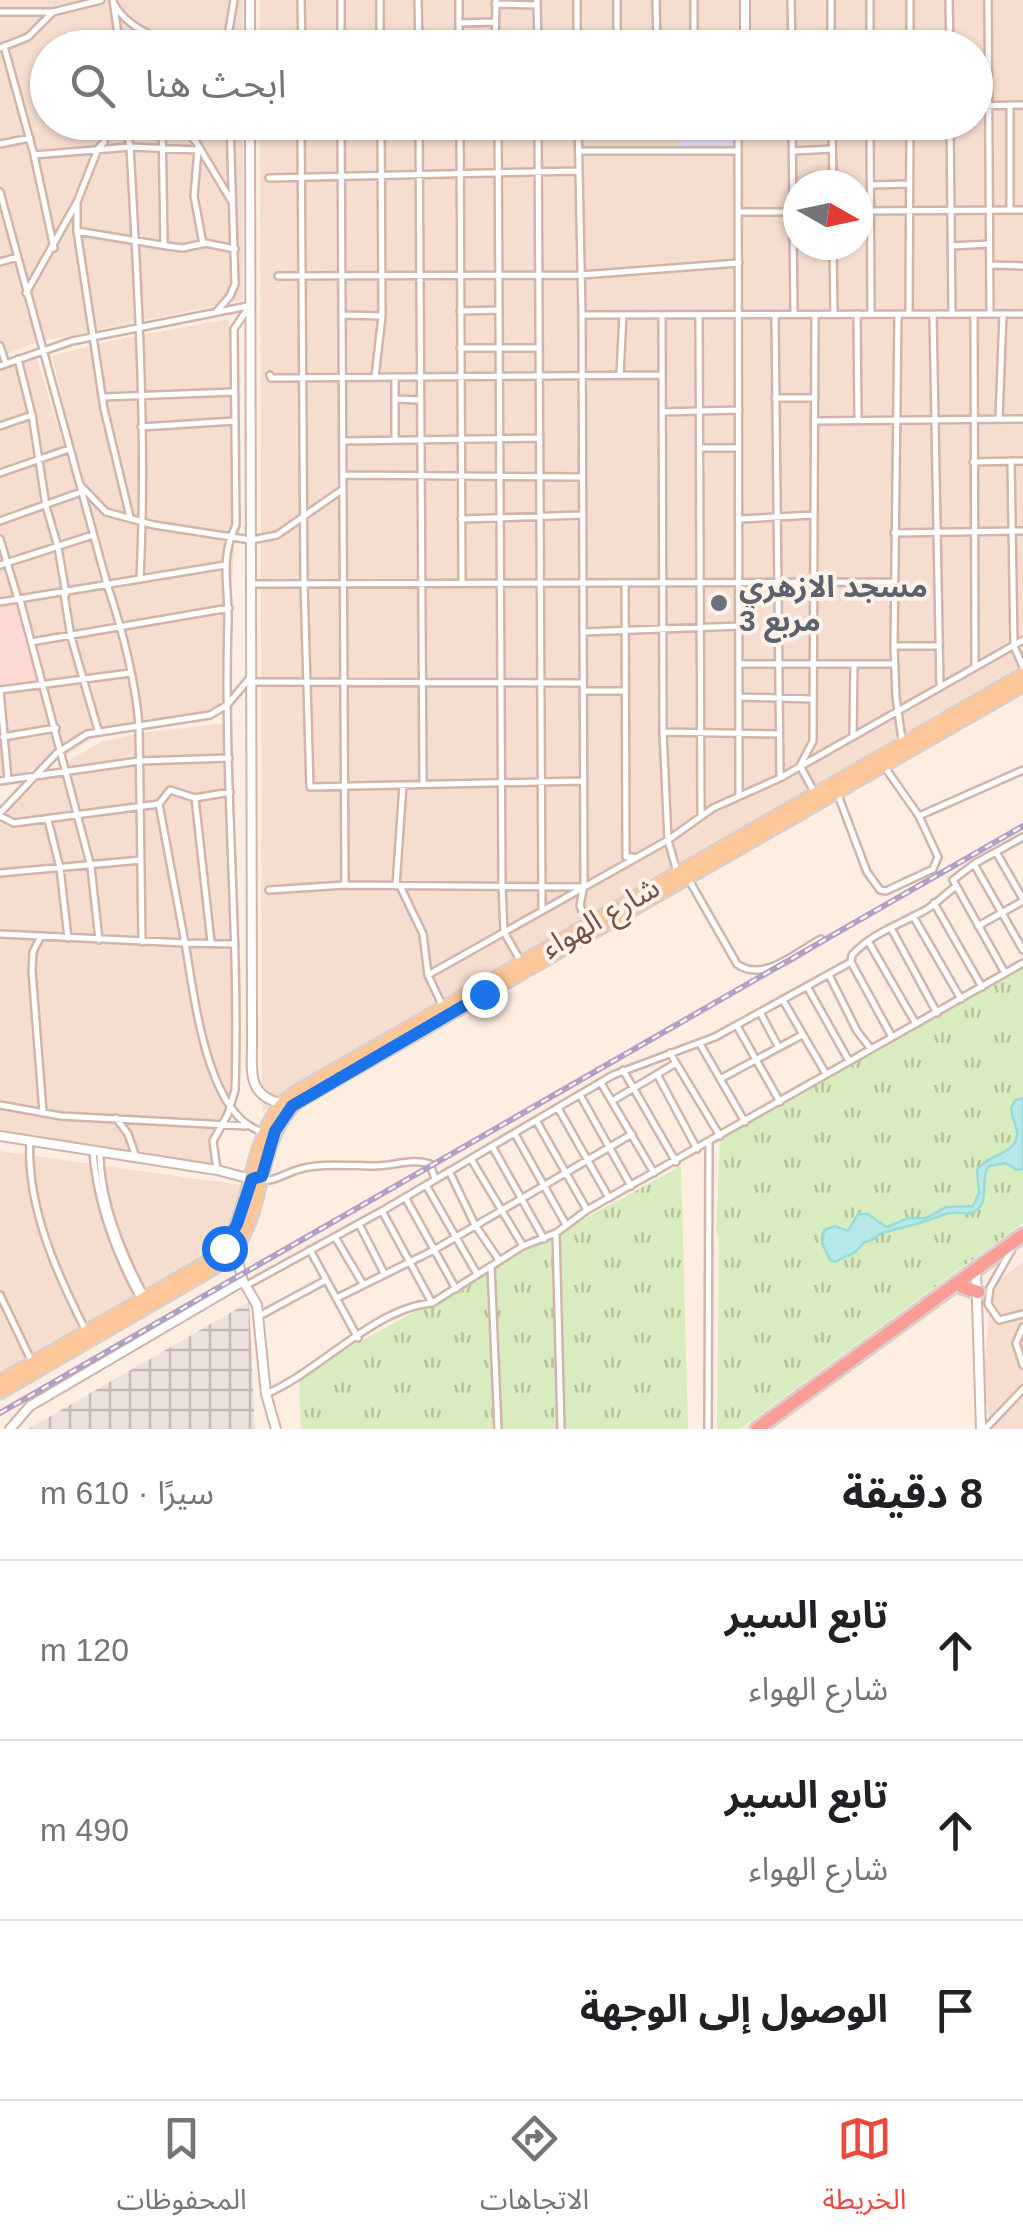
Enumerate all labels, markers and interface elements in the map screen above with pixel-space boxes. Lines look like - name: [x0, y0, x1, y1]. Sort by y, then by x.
- search box: [30, 30, 993, 140]
- icon: search: [65, 58, 120, 113]
- text: ابحث هنا: [145, 63, 286, 105]
- north arrow: [783, 170, 873, 260]
- place label: مسجد الازهري مربع 3: [739, 570, 928, 643]
- marker: مسجد الازهري مربع 3: [708, 592, 730, 614]
- street label: شارع الهواء: [535, 870, 668, 969]
- route end: [462, 972, 508, 1018]
- route start: [202, 1226, 248, 1272]
- text: 8 دقيقة: [842, 1470, 983, 1517]
- text: سيرًا · 610 m: [40, 1475, 214, 1511]
- text: تابع السير: [725, 1594, 888, 1636]
- icon: ahead: [928, 1623, 983, 1678]
- text: 120 m: [40, 1632, 129, 1668]
- text: شارع الهواء: [749, 1671, 888, 1707]
- text: تابع السير: [725, 1774, 888, 1816]
- icon: ahead: [928, 1803, 983, 1858]
- text: 490 m: [40, 1812, 129, 1848]
- text: شارع الهواء: [749, 1851, 888, 1887]
- icon: arrive: [928, 1983, 983, 2038]
- text: الوصول إلى الوجهة: [580, 1988, 888, 2030]
- tab: المحفوظات: [117, 2111, 247, 2230]
- tab: الاتجاهات: [480, 2111, 589, 2230]
- tab: الخريطة: [822, 2111, 906, 2230]

